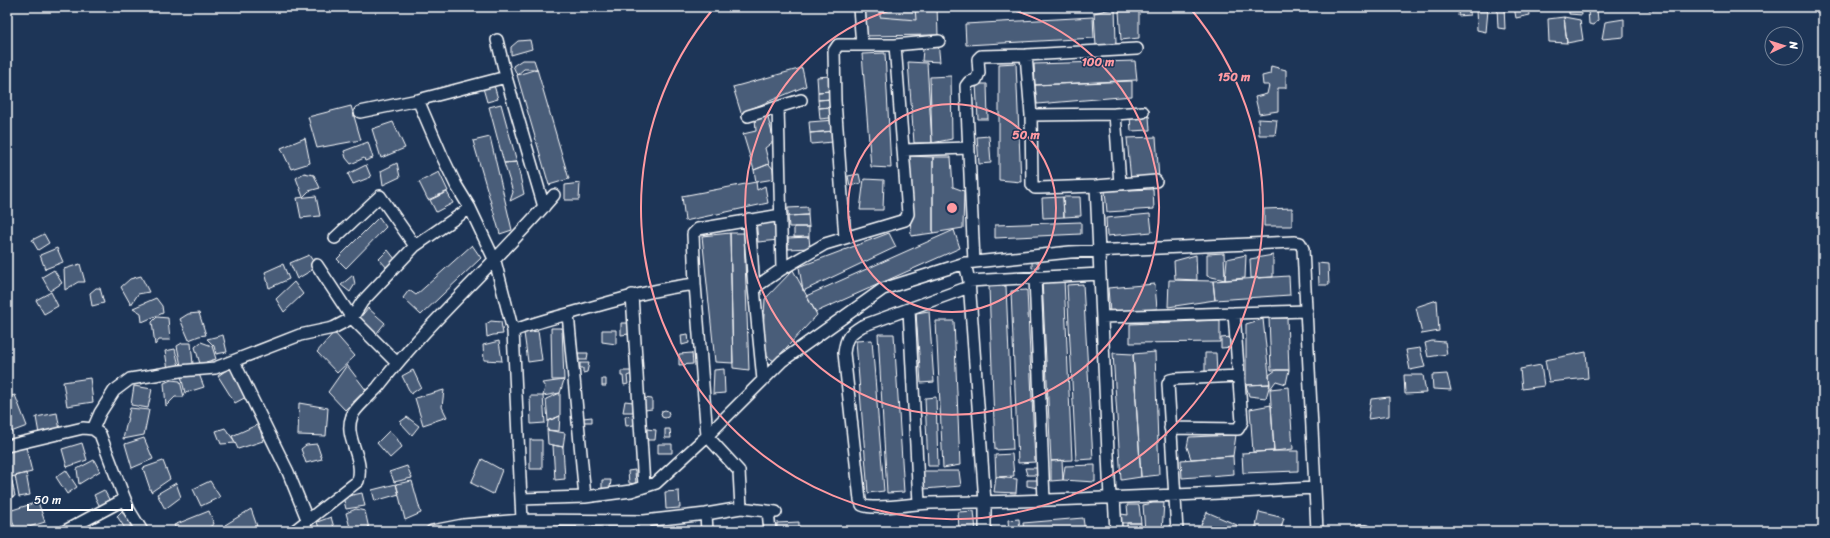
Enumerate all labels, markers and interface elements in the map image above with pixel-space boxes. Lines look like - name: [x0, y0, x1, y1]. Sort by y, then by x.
- north arrow: [1764, 26, 1804, 66]
- text: N: [1784, 40, 1803, 50]
- text: 100 m: [1082, 51, 1115, 73]
- text: 150 m: [1218, 66, 1251, 88]
- text: 50 m: [1012, 124, 1040, 146]
- centre of rings: [945, 201, 959, 215]
- scale bar: [28, 486, 132, 512]
- text: 50 m: [34, 489, 61, 511]

